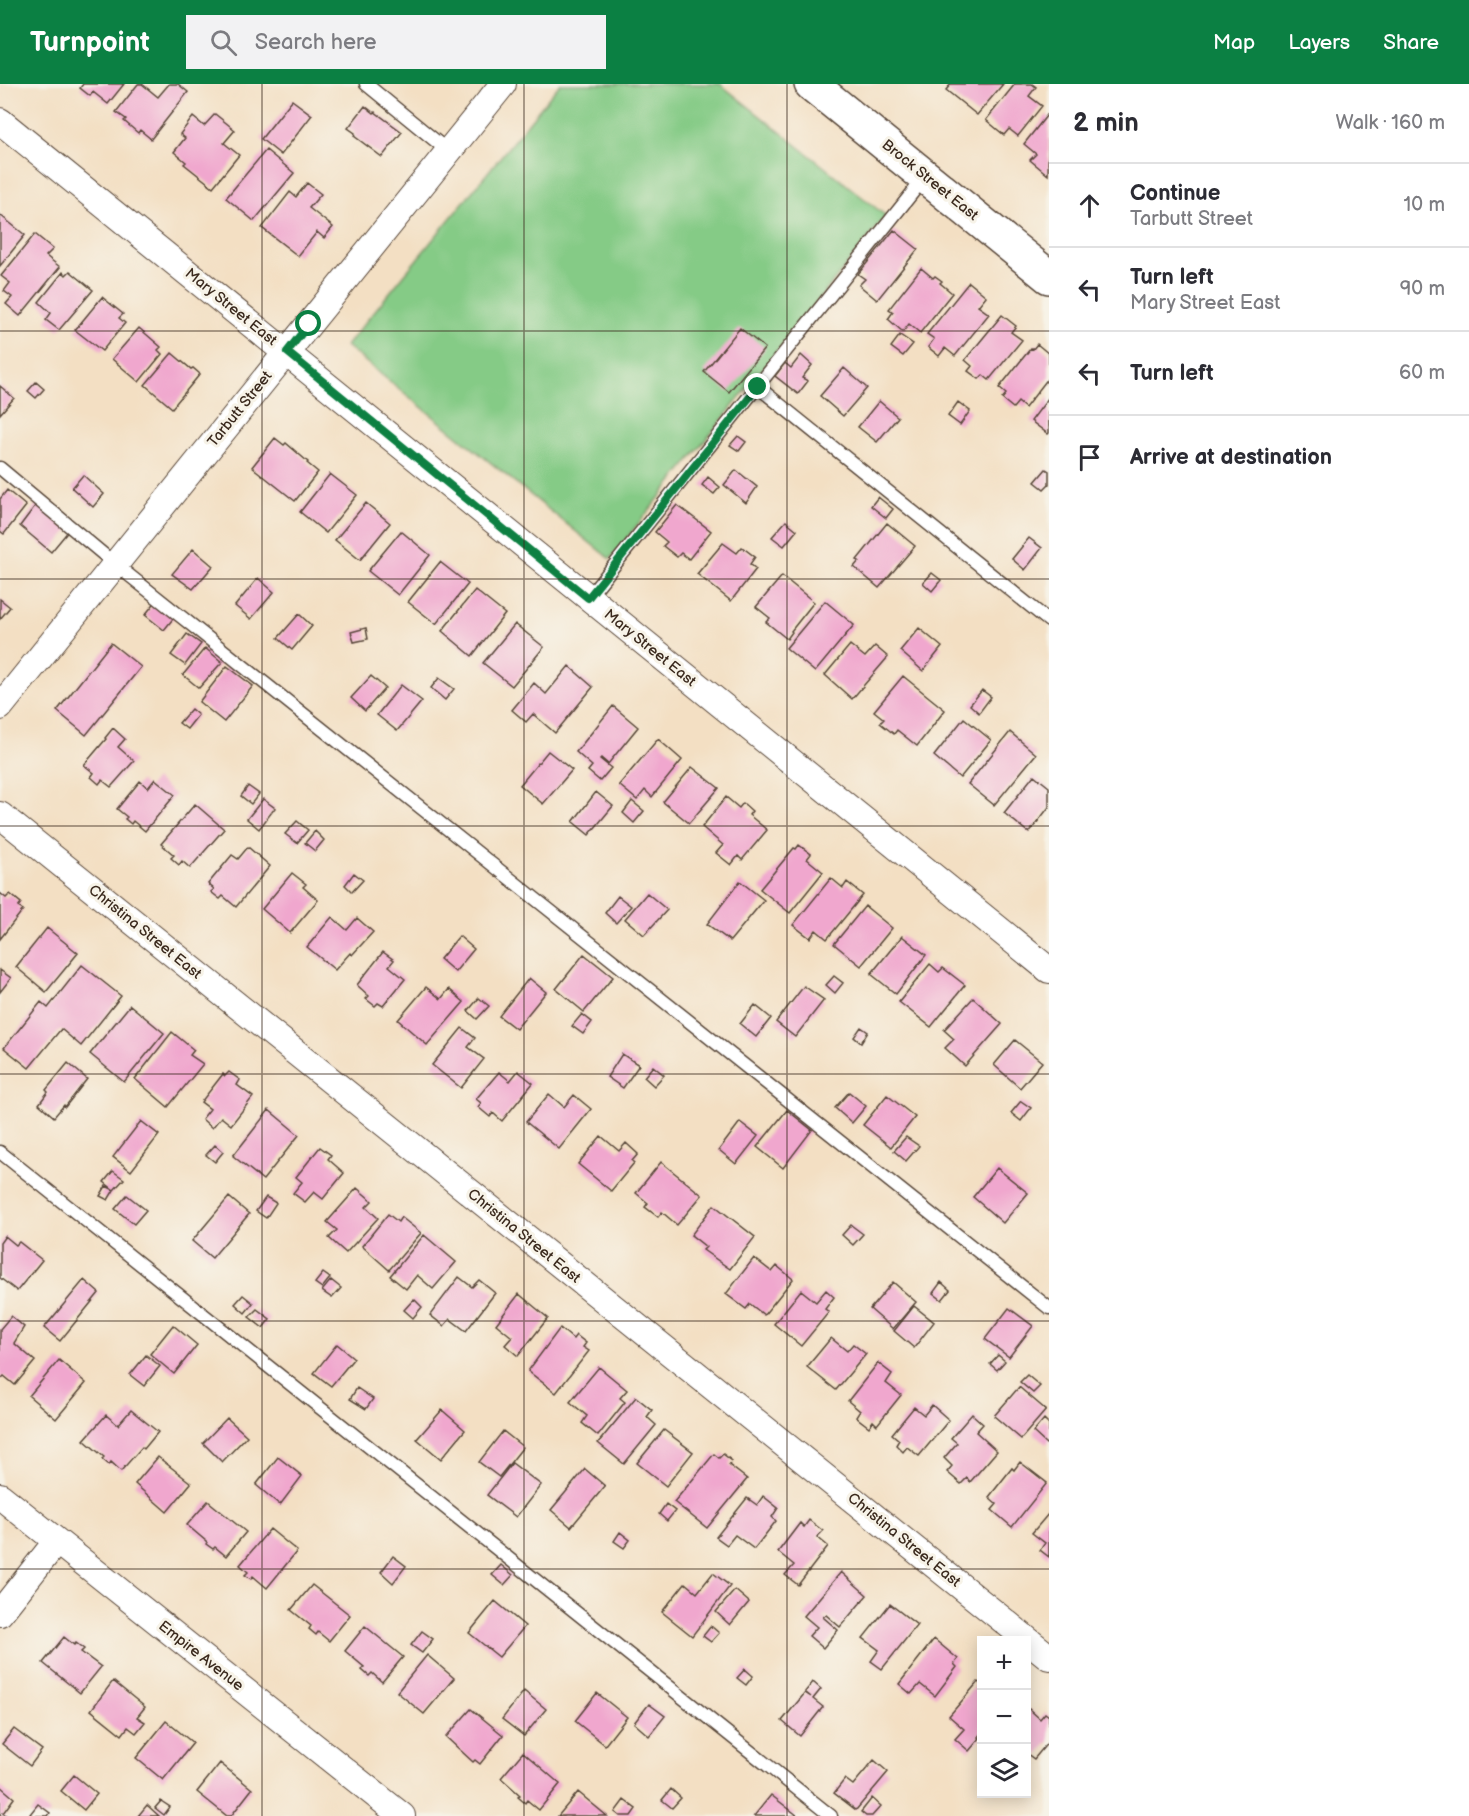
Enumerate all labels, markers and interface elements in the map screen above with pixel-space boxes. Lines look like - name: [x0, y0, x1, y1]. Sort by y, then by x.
- search box: [186, 15, 606, 69]
- text: Turnpoint: [30, 26, 150, 59]
- icon: search: [207, 26, 240, 59]
- text: Search here: [255, 29, 377, 56]
- text: Map: [1213, 30, 1255, 55]
- text: Layers: [1288, 30, 1350, 55]
- text: Share: [1383, 30, 1439, 55]
- text: 2 min: [1073, 108, 1139, 139]
- text: Walk · 160 m: [1336, 111, 1445, 135]
- street label: Brock Street East: [878, 135, 982, 225]
- text: Continue: [1130, 180, 1220, 207]
- icon: ahead: [1073, 189, 1106, 222]
- text: 10 m: [1404, 193, 1445, 217]
- text: Tarbutt Street: [1130, 207, 1253, 231]
- street label: Mary Street East: [181, 264, 281, 350]
- text: Turn left: [1130, 264, 1214, 291]
- icon: left: [1073, 273, 1106, 306]
- text: 90 m: [1400, 277, 1445, 301]
- text: Mary Street East: [1130, 291, 1280, 315]
- route start: [295, 310, 321, 336]
- icon: left: [1073, 357, 1106, 390]
- text: Turn left: [1130, 360, 1214, 387]
- text: 60 m: [1399, 361, 1445, 385]
- street label: Tarbutt Street: [204, 367, 277, 451]
- route end: [744, 373, 770, 399]
- icon: arrive: [1073, 441, 1106, 474]
- text: Arrive at destination: [1130, 444, 1332, 471]
- street label: Mary Street East: [600, 605, 700, 691]
- street label: Christina Street East: [85, 881, 206, 984]
- street label: Christina Street East: [464, 1185, 585, 1288]
- street label: Christina Street East: [844, 1489, 965, 1592]
- street label: Empire Avenue: [155, 1617, 247, 1695]
- map controls: [977, 1636, 1031, 1798]
- button: +: [977, 1636, 1031, 1690]
- button: −: [977, 1690, 1031, 1744]
- button: layers: [977, 1744, 1031, 1798]

